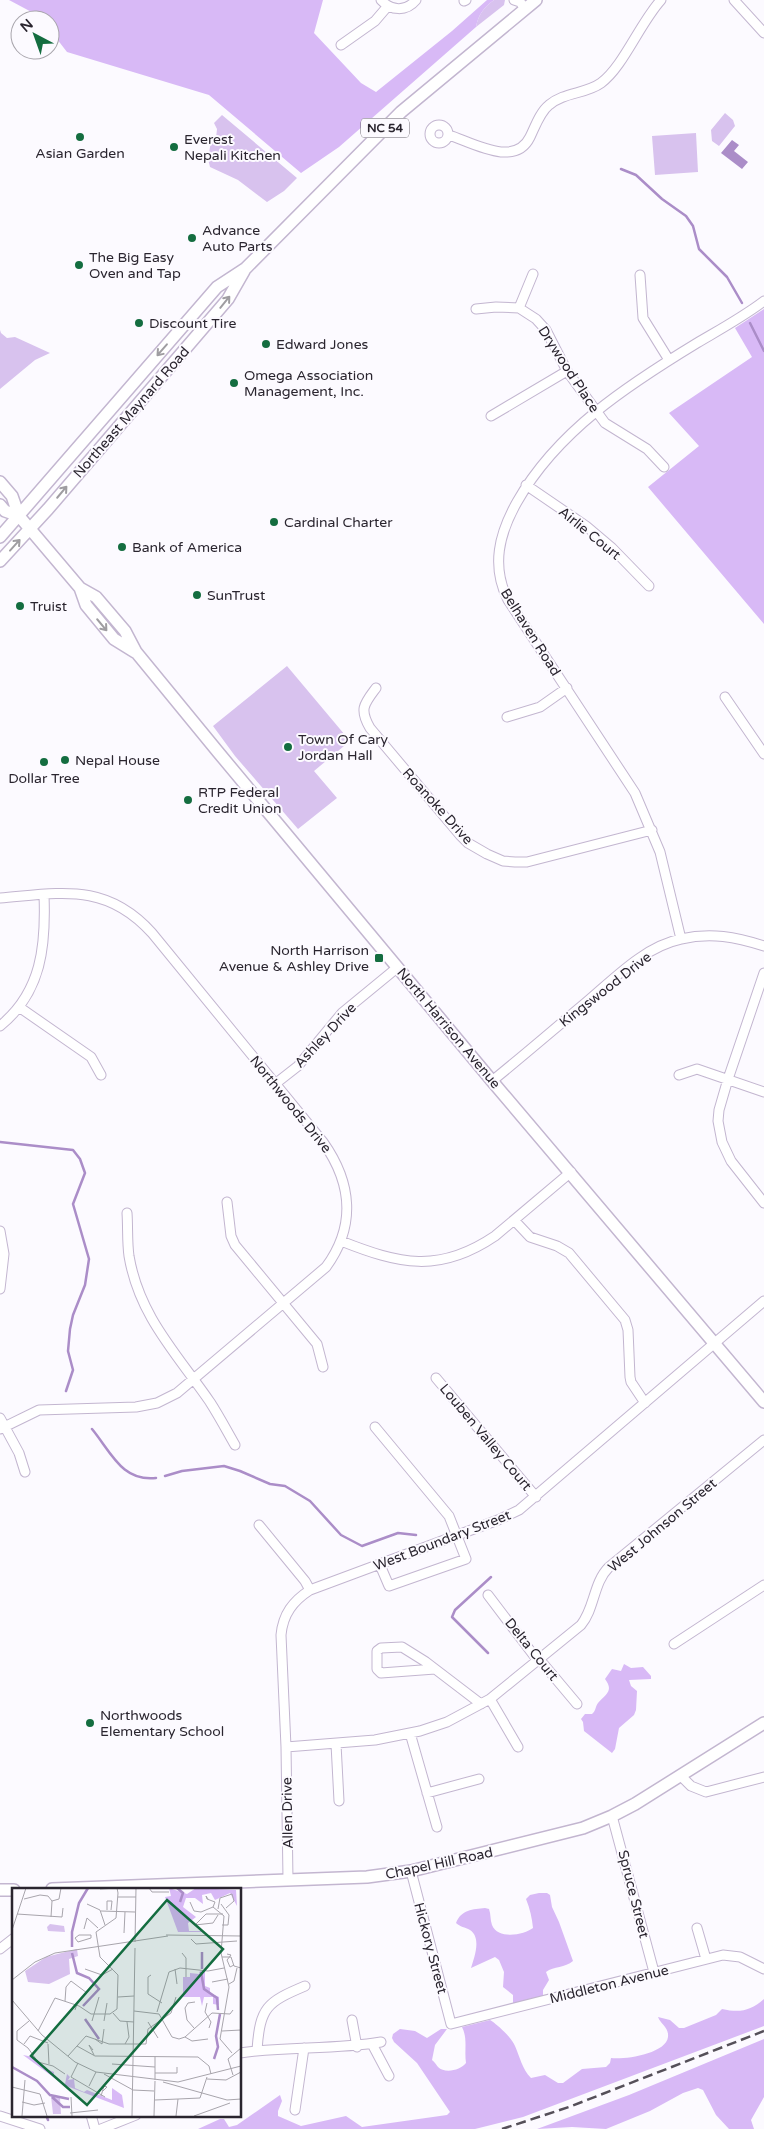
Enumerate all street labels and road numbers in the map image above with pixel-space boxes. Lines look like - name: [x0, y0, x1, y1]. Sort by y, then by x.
- road number: NC 54: [361, 119, 409, 138]
- street label: Drywood Place: [534, 323, 603, 416]
- street label: Northeast Maynard Road: [70, 343, 193, 481]
- street label: Airlie Court: [555, 503, 625, 564]
- street label: Belhaven Road: [497, 585, 564, 679]
- street label: Roanoke Drive: [399, 765, 476, 848]
- street label: Kingswood Drive: [556, 948, 655, 1031]
- street label: North Harrison Avenue: [393, 964, 504, 1092]
- street label: Ashley Drive: [291, 999, 360, 1071]
- street label: Northwoods Drive: [246, 1052, 335, 1156]
- street label: Louben Valley Court: [436, 1381, 536, 1495]
- street label: West Johnson Street: [605, 1475, 721, 1576]
- street label: West Boundary Street: [371, 1506, 514, 1574]
- street label: Delta Court: [501, 1615, 562, 1685]
- street label: Allen Drive: [278, 1777, 297, 1849]
- street label: Chapel Hill Road: [384, 1844, 495, 1883]
- street label: Spruce Street: [614, 1848, 653, 1941]
- street label: Hickory Street: [410, 1901, 451, 1996]
- street label: Middleton Avenue: [548, 1961, 670, 2007]

